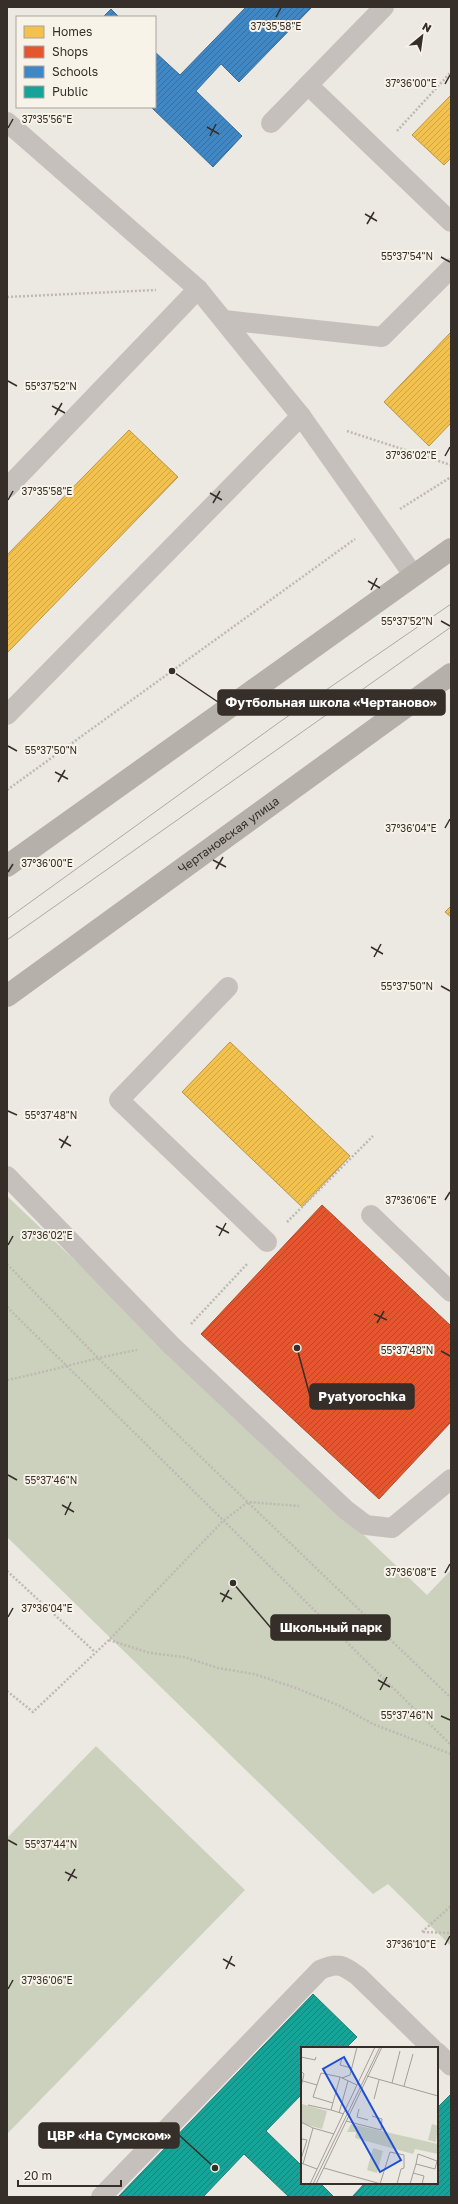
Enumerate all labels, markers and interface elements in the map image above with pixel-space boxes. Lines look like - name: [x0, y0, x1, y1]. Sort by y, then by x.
- legend: [16, 16, 156, 108]
- north arrow: [402, 16, 442, 56]
- text: N: [420, 19, 434, 35]
- text: 37°35'58"E: [251, 20, 301, 32]
- text: Homes: [52, 24, 92, 39]
- text: Shops: [52, 44, 88, 59]
- text: Schools: [52, 64, 98, 79]
- text: 37°36'00"E: [385, 77, 437, 89]
- text: Public: [52, 84, 89, 99]
- text: 37°35'56"E: [22, 113, 72, 125]
- text: 55°37'54"N: [381, 250, 433, 262]
- text: 55°37'52"N: [25, 380, 77, 392]
- text: 37°36'02"E: [385, 449, 437, 461]
- text: 37°35'58"E: [22, 485, 72, 497]
- text: 55°37'52"N: [381, 615, 433, 627]
- callout: Футбольная школа «Чертаново»: [218, 690, 445, 715]
- text: Футбольная школа «Чертаново»: [225, 694, 437, 710]
- text: 55°37'50"N: [25, 744, 77, 756]
- street label: Чертановская улица: [175, 793, 282, 876]
- text: 37°36'04"E: [385, 822, 437, 834]
- text: 37°36'00"E: [21, 857, 73, 869]
- text: 55°37'50"N: [381, 980, 433, 992]
- text: 55°37'48"N: [25, 1109, 77, 1121]
- text: 37°36'06"E: [385, 1194, 437, 1206]
- text: 37°36'02"E: [21, 1229, 73, 1241]
- text: 55°37'48"N: [381, 1344, 433, 1356]
- callout: Pyatyorochka: [310, 1384, 414, 1409]
- text: Pyatyorochka: [318, 1388, 406, 1404]
- text: 55°37'46"N: [25, 1474, 77, 1486]
- text: 37°36'08"E: [385, 1566, 437, 1578]
- text: 37°36'04"E: [21, 1602, 73, 1614]
- callout: Школьный парк: [271, 1615, 390, 1640]
- text: Школьный парк: [280, 1619, 383, 1635]
- text: 55°37'46"N: [381, 1709, 433, 1721]
- text: 55°37'44"N: [25, 1838, 77, 1850]
- text: 37°36'10"E: [386, 1938, 436, 1950]
- text: 37°36'06"E: [21, 1974, 73, 1986]
- inset map: [301, 2047, 438, 2184]
- callout: ЦВР «На Сумском»: [39, 2123, 179, 2148]
- text: ЦВР «На Сумском»: [47, 2127, 171, 2143]
- scale bar: [18, 2162, 121, 2188]
- text: 20 m: [24, 2168, 52, 2183]

